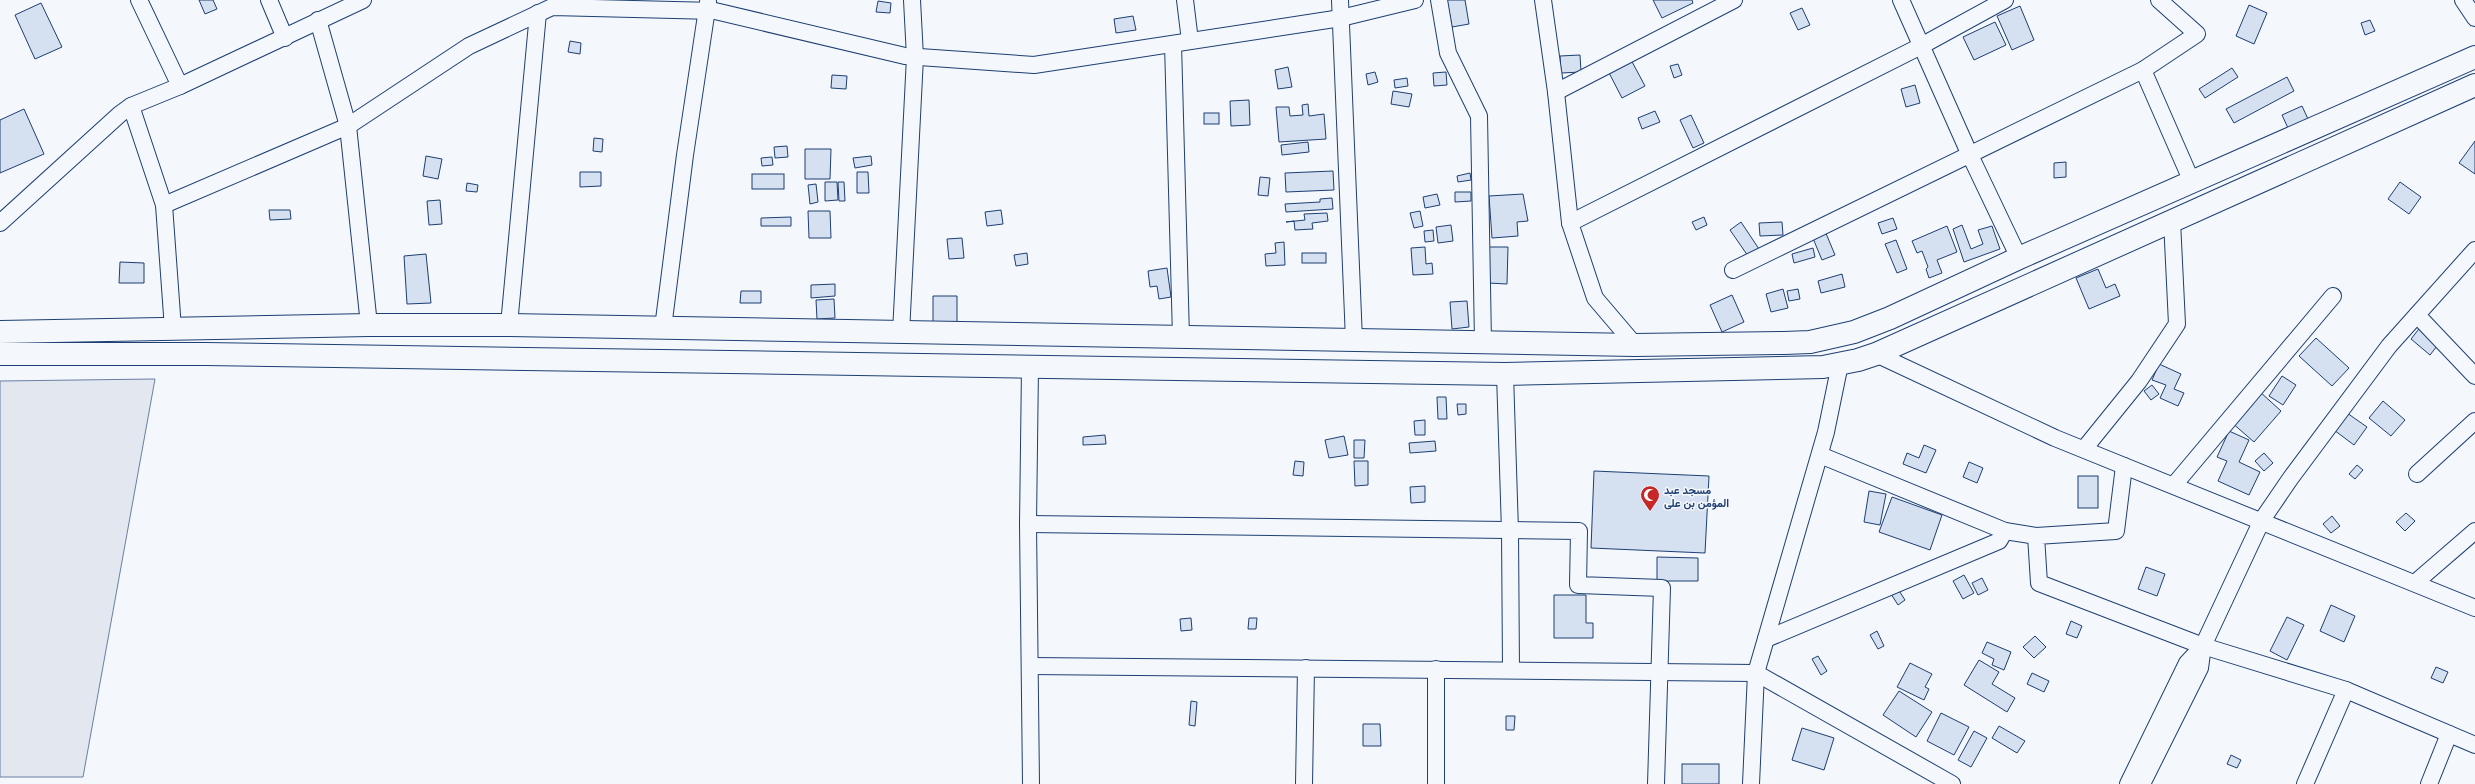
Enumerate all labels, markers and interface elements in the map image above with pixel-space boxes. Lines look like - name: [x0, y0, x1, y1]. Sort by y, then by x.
- place label: مسجد عبد المؤمن بن على: [1664, 482, 1729, 510]
- mosque icon: مسجد عبد المؤمن بن على: [1639, 484, 1661, 512]

